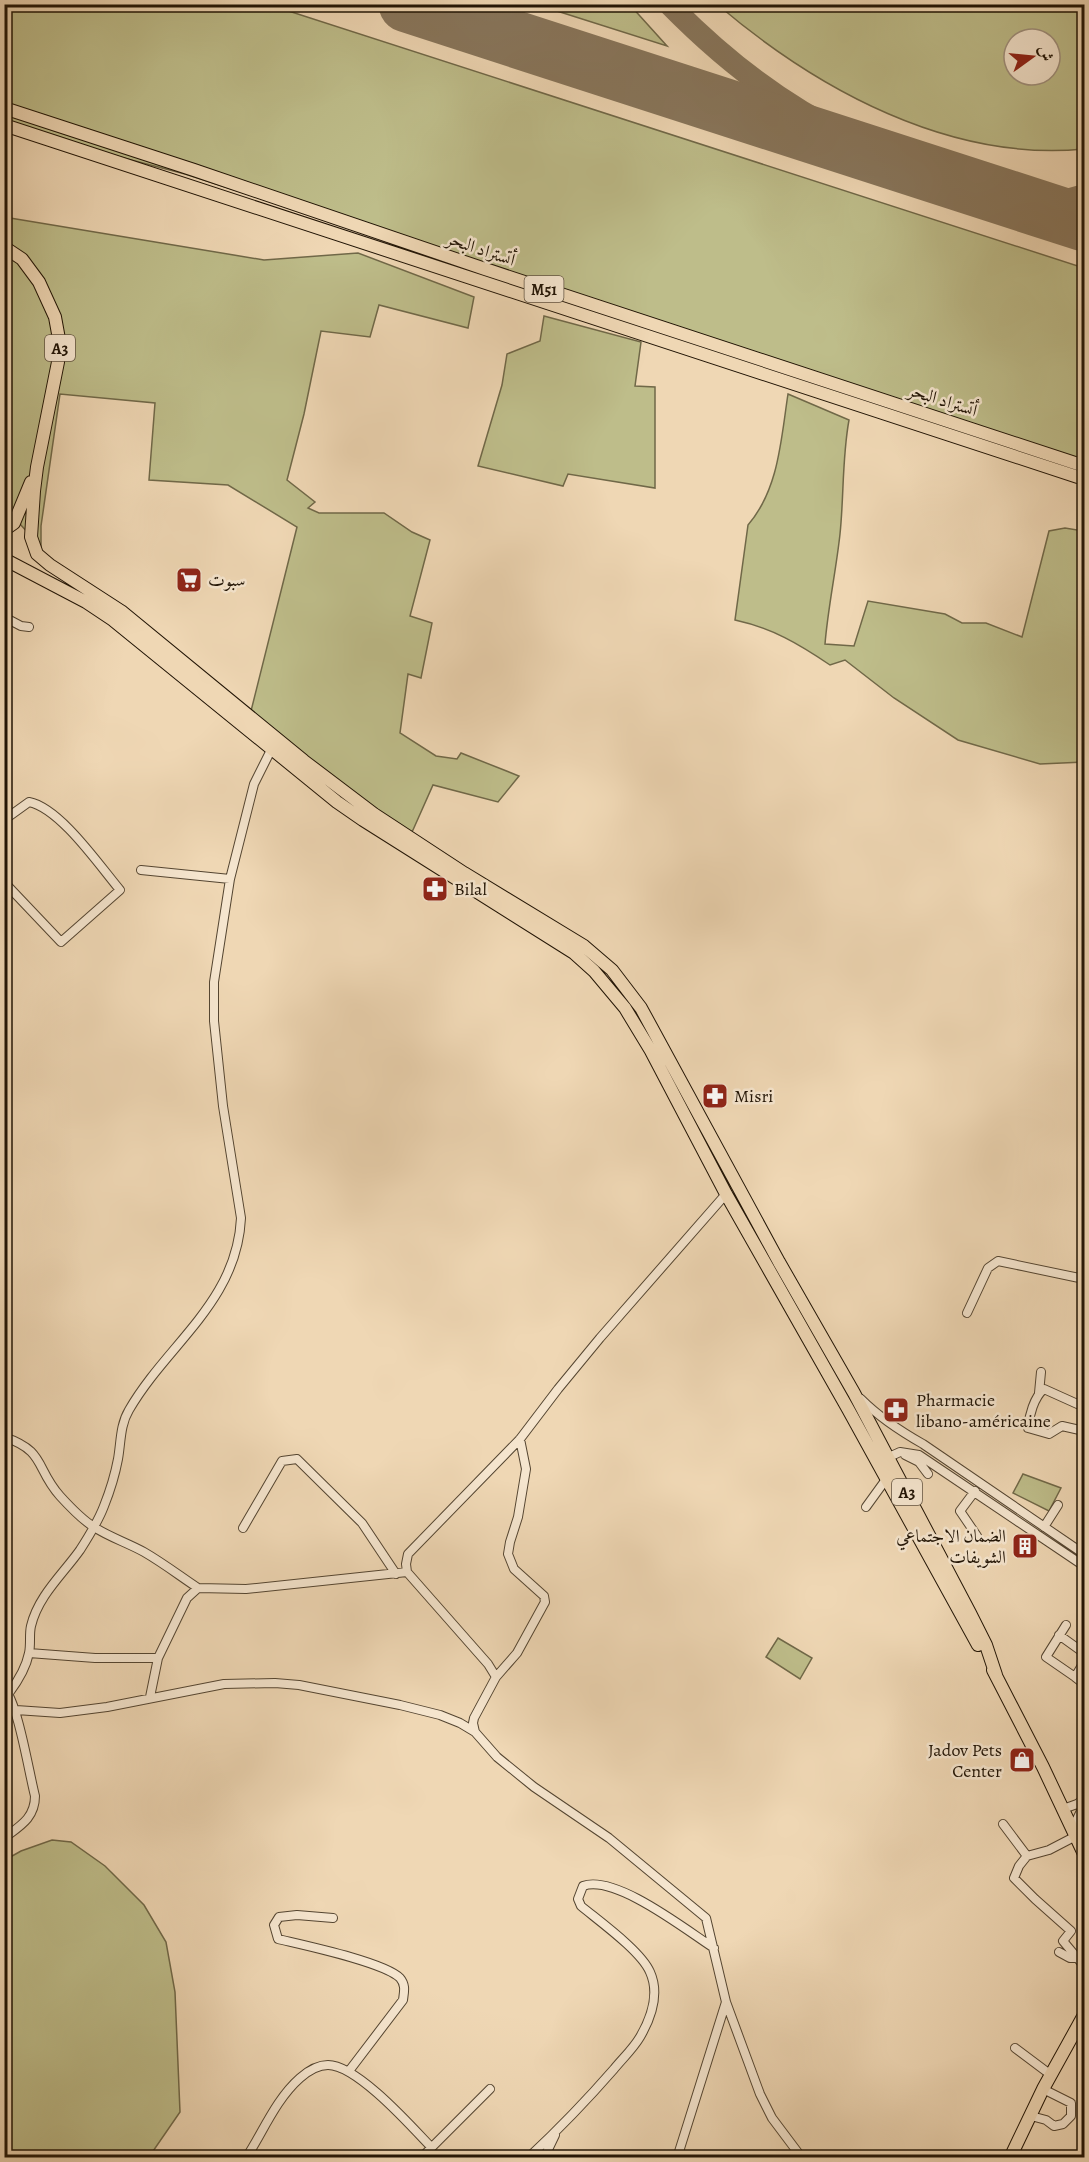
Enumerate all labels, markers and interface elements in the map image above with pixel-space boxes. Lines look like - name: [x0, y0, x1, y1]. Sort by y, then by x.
- north arrow: [1002, 27, 1062, 87]
- text: ش: [1033, 43, 1058, 64]
- street label: أتستراد البحر: [442, 224, 520, 272]
- road number: M51: [524, 276, 564, 302]
- road number: A3: [45, 335, 75, 361]
- street label: أتستراد البحر: [904, 376, 982, 423]
- supermarket icon: سبوت: [174, 565, 204, 595]
- place label: سبوت: [208, 568, 246, 592]
- pharmacy icon: Bilal: [420, 874, 450, 904]
- place label: Bilal: [454, 877, 487, 901]
- pharmacy icon: Misri: [700, 1081, 730, 1111]
- place label: Misri: [734, 1084, 773, 1108]
- place label: Pharmacie libano-américaine: [916, 1388, 1051, 1433]
- pharmacy icon: Pharmacie libano-américaine: [881, 1395, 911, 1425]
- road number: A3: [892, 1479, 922, 1505]
- place label: الضمان الاجتماعي الشويفات: [896, 1524, 1006, 1569]
- building icon: الضمان الاجتماعي الشويفات: [1010, 1531, 1040, 1561]
- place label: Jadov Pets Center: [928, 1738, 1002, 1783]
- shop icon: Jadov Pets Center: [1007, 1745, 1037, 1775]

